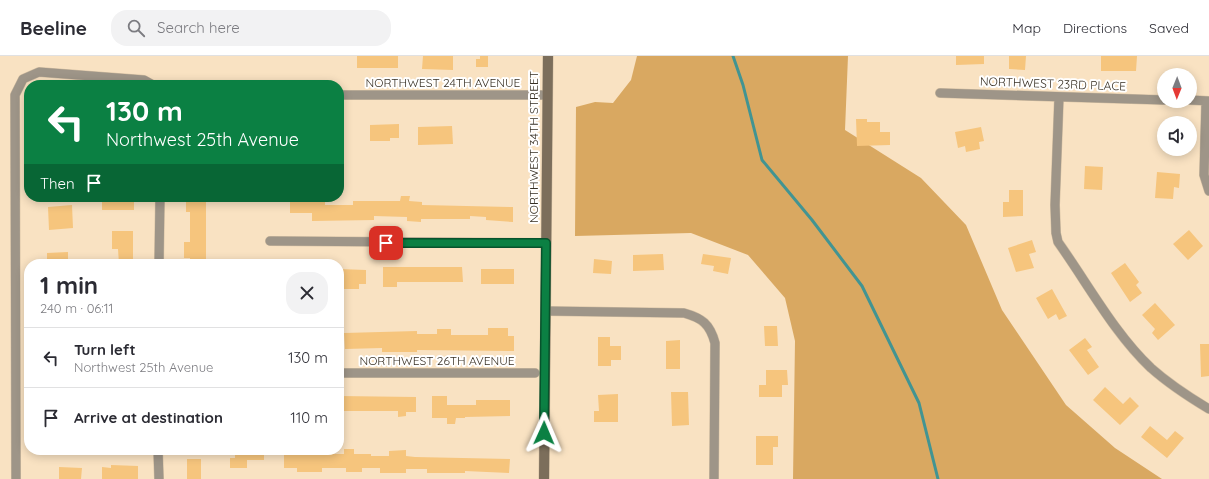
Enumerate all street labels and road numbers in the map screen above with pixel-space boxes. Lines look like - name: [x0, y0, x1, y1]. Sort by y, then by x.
- street label: NORTHWEST 34TH STREET: [526, 71, 541, 223]
- street label: NORTHWEST 23RD PLACE: [980, 73, 1126, 94]
- street label: NORTHWEST 24TH AVENUE: [366, 75, 521, 90]
- street label: NORTHWEST 26TH AVENUE: [359, 353, 515, 368]

